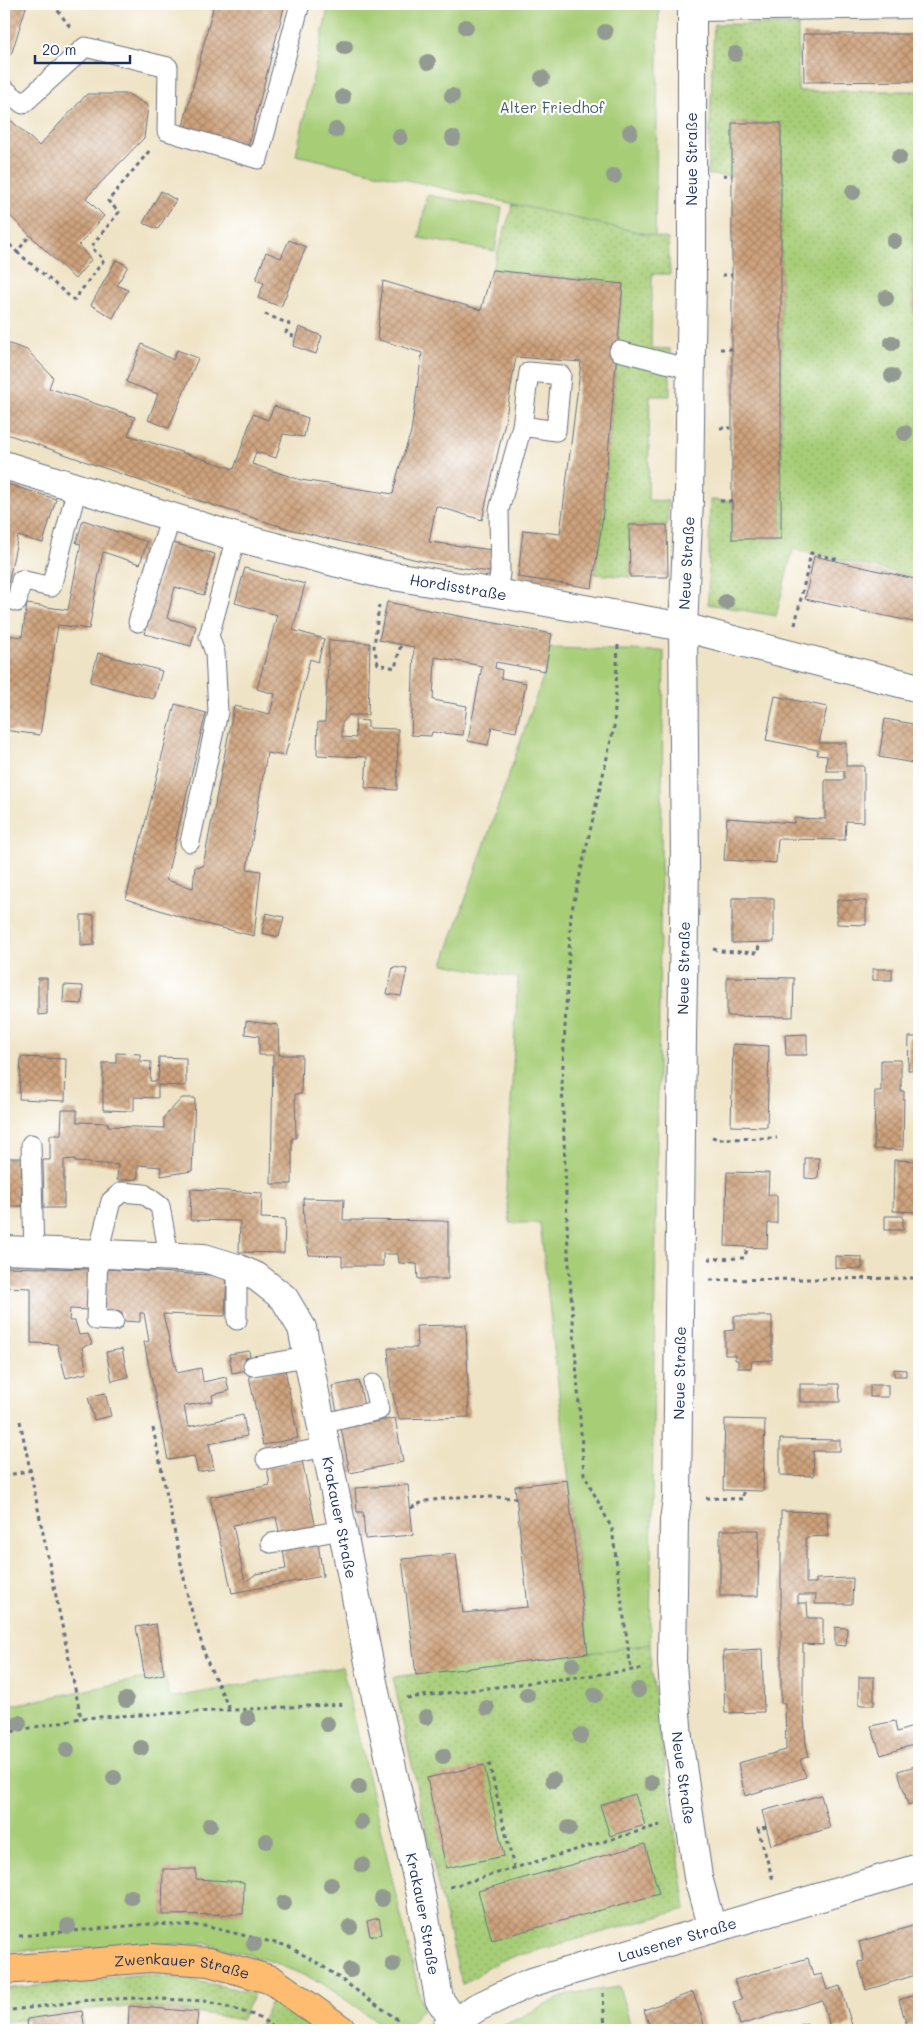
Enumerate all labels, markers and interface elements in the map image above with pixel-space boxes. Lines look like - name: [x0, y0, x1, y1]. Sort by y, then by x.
- scale bar: [35, 32, 130, 64]
- text: 20 m: [42, 39, 76, 59]
- park label: Alter Friedhof: [500, 97, 606, 117]
- street label: Neue Straße: [681, 112, 701, 206]
- street label: Neue Straße: [674, 516, 698, 610]
- street label: Hordisstraße: [408, 569, 509, 605]
- street label: Neue Straße: [672, 921, 694, 1015]
- street label: Neue Straße: [668, 1326, 690, 1420]
- street label: Krakauer Straße: [318, 1455, 362, 1580]
- street label: Neue Straße: [668, 1731, 700, 1826]
- street label: Krakauer Straße: [402, 1851, 445, 1976]
- street label: Lausener Straße: [615, 1912, 739, 1966]
- street label: Zwenkauer Straße: [113, 1948, 252, 1983]

